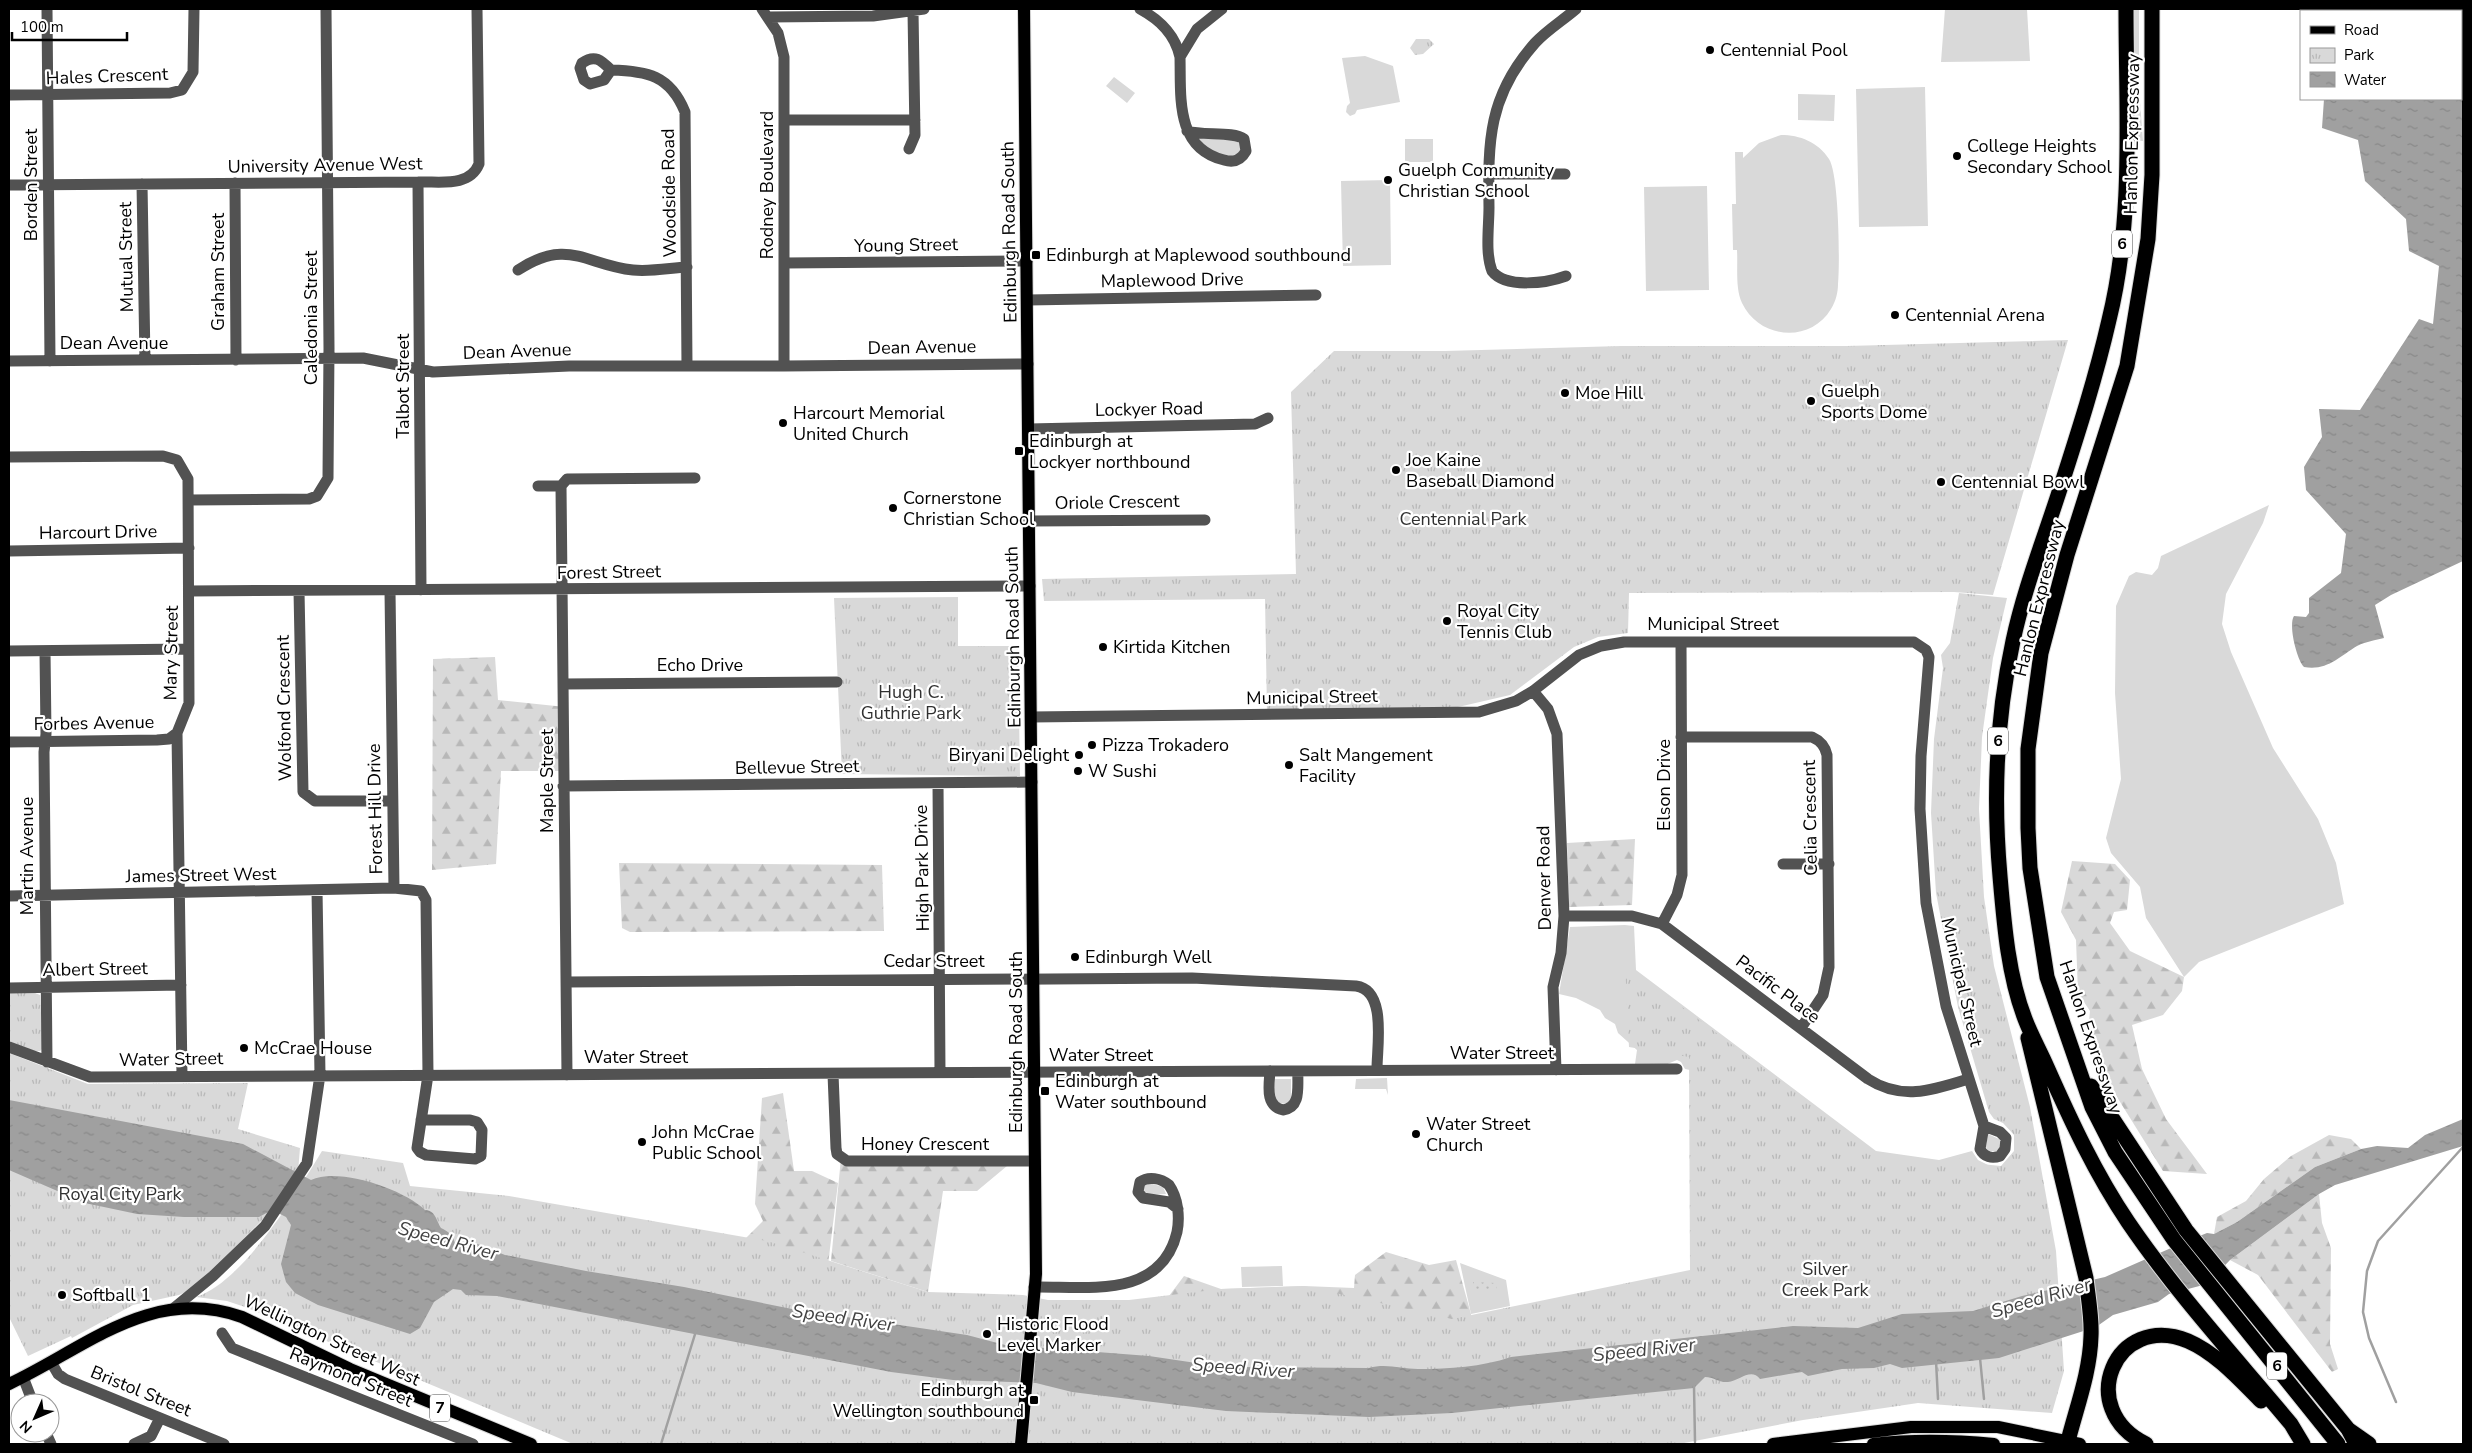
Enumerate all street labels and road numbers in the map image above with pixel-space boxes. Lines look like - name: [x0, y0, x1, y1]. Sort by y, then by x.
- street label: Hanlon Expressway: [2119, 53, 2145, 215]
- street label: Hales Crescent: [45, 62, 169, 90]
- street label: Rodney Boulevard: [755, 111, 779, 259]
- street label: Borden Street: [19, 128, 43, 241]
- street label: Woodside Road: [656, 128, 682, 258]
- street label: Edinburgh Road South: [995, 141, 1023, 323]
- street label: University Avenue West: [227, 151, 423, 179]
- street label: Mutual Street: [113, 201, 139, 312]
- street label: Graham Street: [206, 212, 230, 331]
- road number: 6: [2112, 230, 2132, 258]
- street label: Young Street: [853, 232, 959, 258]
- street label: Caledonia Street: [299, 250, 323, 385]
- street label: Maplewood Drive: [1100, 267, 1244, 293]
- street label: Dean Avenue: [60, 331, 168, 355]
- street label: Talbot Street: [391, 333, 415, 438]
- street label: Dean Avenue: [868, 334, 976, 360]
- street label: Dean Avenue: [462, 337, 572, 365]
- street label: Lockyer Road: [1095, 396, 1203, 422]
- street label: Oriole Crescent: [1054, 489, 1180, 515]
- street label: Hanlon Expressway: [2008, 516, 2070, 679]
- street label: Harcourt Drive: [39, 519, 157, 545]
- street label: Edinburgh Road South: [999, 546, 1027, 728]
- street label: Forest Street: [557, 559, 662, 585]
- street label: Mary Street: [158, 605, 184, 701]
- street label: Municipal Street: [1647, 612, 1779, 636]
- street label: Wolfond Crescent: [271, 634, 297, 781]
- street label: Echo Drive: [657, 653, 743, 677]
- street label: Municipal Street: [1246, 684, 1379, 710]
- street label: Forbes Avenue: [34, 710, 154, 736]
- street label: Maple Street: [535, 728, 559, 833]
- road number: 6: [1988, 728, 2008, 754]
- street label: Elson Drive: [1652, 739, 1676, 831]
- street label: Forest Hill Drive: [362, 743, 388, 875]
- street label: Bellevue Street: [735, 754, 860, 780]
- street label: Celia Crescent: [1797, 759, 1823, 876]
- street label: Martin Avenue: [15, 797, 39, 915]
- street label: High Park Drive: [909, 805, 935, 931]
- street label: Denver Road: [1531, 825, 1557, 931]
- street label: James Street West: [125, 862, 277, 888]
- street label: Municipal Street: [1936, 915, 1989, 1049]
- street label: Cedar Street: [883, 949, 985, 973]
- street label: Pacific Place: [1731, 949, 1825, 1029]
- street label: Edinburgh Road South: [1004, 951, 1028, 1133]
- street label: Albert Street: [42, 956, 149, 982]
- street label: Hanlon Expressway: [2053, 957, 2129, 1118]
- street label: Water Street: [1450, 1041, 1555, 1065]
- street label: Water Street: [1049, 1043, 1154, 1067]
- street label: Water Street: [584, 1045, 689, 1069]
- street label: Water Street: [119, 1046, 224, 1072]
- street label: Honey Crescent: [861, 1132, 990, 1156]
- street label: Wellington Street West: [240, 1289, 425, 1392]
- street label: Raymond Street: [286, 1341, 417, 1413]
- road number: 6: [2267, 1352, 2287, 1380]
- street label: Bristol Street: [87, 1360, 196, 1422]
- road number: 7: [430, 1395, 450, 1422]

